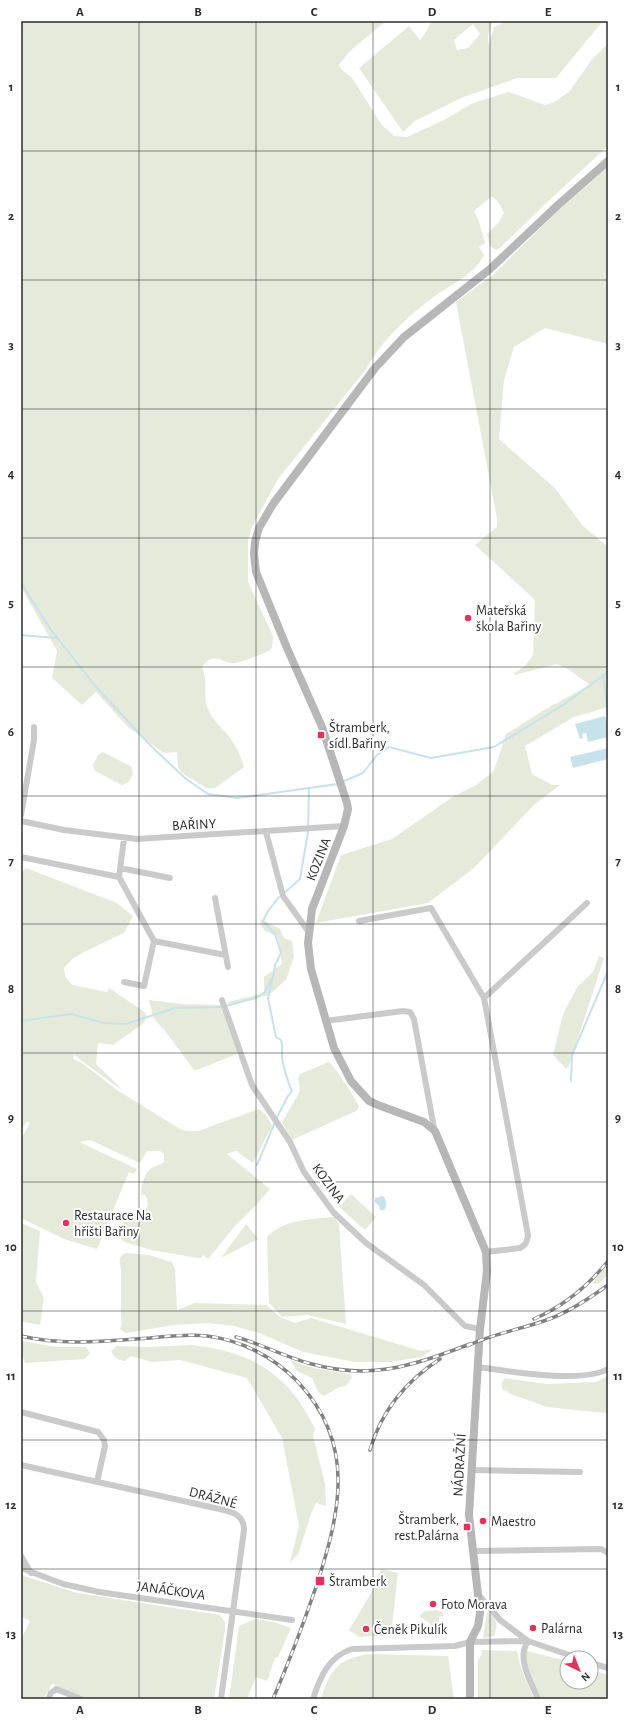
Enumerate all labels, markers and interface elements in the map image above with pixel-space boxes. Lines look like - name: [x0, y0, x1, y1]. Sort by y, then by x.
- text: A: [76, 6, 84, 19]
- text: B: [194, 6, 202, 19]
- text: C: [311, 6, 318, 19]
- text: D: [428, 6, 437, 19]
- text: E: [545, 6, 552, 19]
- text: 1: [9, 81, 13, 94]
- text: 1: [616, 81, 620, 94]
- text: 2: [8, 210, 14, 223]
- text: 2: [615, 210, 621, 223]
- text: 3: [8, 339, 14, 352]
- text: 3: [615, 339, 621, 352]
- text: 4: [8, 468, 15, 481]
- text: 4: [615, 468, 622, 481]
- text: 5: [8, 597, 14, 610]
- text: 5: [615, 597, 621, 610]
- place label: Mateřská škola Bařiny: [476, 604, 541, 634]
- marker: Mateřská škola Bařiny: [463, 613, 473, 623]
- place label: Štramberk, sídl.Bařiny: [329, 719, 390, 751]
- text: 6: [8, 726, 14, 739]
- text: 6: [615, 726, 621, 739]
- marker: Štramberk, sídl.Bařiny: [316, 730, 326, 740]
- street label: BAŘINY: [172, 815, 217, 833]
- street label: KOZINA: [304, 836, 334, 883]
- text: 7: [8, 855, 14, 868]
- text: 7: [615, 855, 621, 868]
- text: 8: [8, 983, 14, 996]
- text: 8: [615, 983, 621, 996]
- text: 9: [8, 1112, 14, 1125]
- text: 9: [615, 1112, 621, 1125]
- street label: KOZINA: [309, 1161, 347, 1206]
- place label: Restaurace Na hřišti Bařiny: [74, 1209, 152, 1239]
- marker: Restaurace Na hřišti Bařiny: [61, 1218, 71, 1228]
- text: 10: [5, 1241, 17, 1254]
- text: 10: [612, 1241, 624, 1254]
- text: 11: [6, 1370, 16, 1383]
- text: 11: [613, 1370, 623, 1383]
- street label: NÁDRAŽNÍ: [448, 1433, 469, 1497]
- street label: DRÁŽNÉ: [187, 1482, 239, 1511]
- text: 12: [6, 1499, 16, 1512]
- text: 12: [613, 1499, 623, 1512]
- place label: Štramberk, rest.Palárna: [394, 1511, 460, 1543]
- place label: Maestro: [491, 1515, 536, 1529]
- marker: Maestro: [478, 1516, 488, 1526]
- marker: Štramberk, rest.Palárna: [462, 1522, 472, 1532]
- place label: Štramberk: [329, 1573, 387, 1589]
- marker: Štramberk: [314, 1575, 326, 1587]
- street label: JANÁČKOVA: [136, 1576, 206, 1603]
- place label: Foto Morava: [441, 1598, 508, 1612]
- marker: Foto Morava: [428, 1599, 438, 1609]
- place label: Čeněk Pikulík: [374, 1621, 448, 1637]
- place label: Palárna: [541, 1622, 583, 1636]
- marker: Palárna: [528, 1623, 538, 1633]
- marker: Čeněk Pikulík: [361, 1624, 371, 1634]
- text: 13: [6, 1628, 17, 1641]
- text: 13: [613, 1628, 624, 1641]
- north arrow: [559, 1650, 599, 1690]
- text: N: [579, 1670, 592, 1684]
- text: A: [76, 1704, 84, 1717]
- text: B: [194, 1704, 202, 1717]
- text: C: [311, 1704, 318, 1717]
- text: D: [428, 1704, 437, 1717]
- text: E: [545, 1704, 552, 1717]

